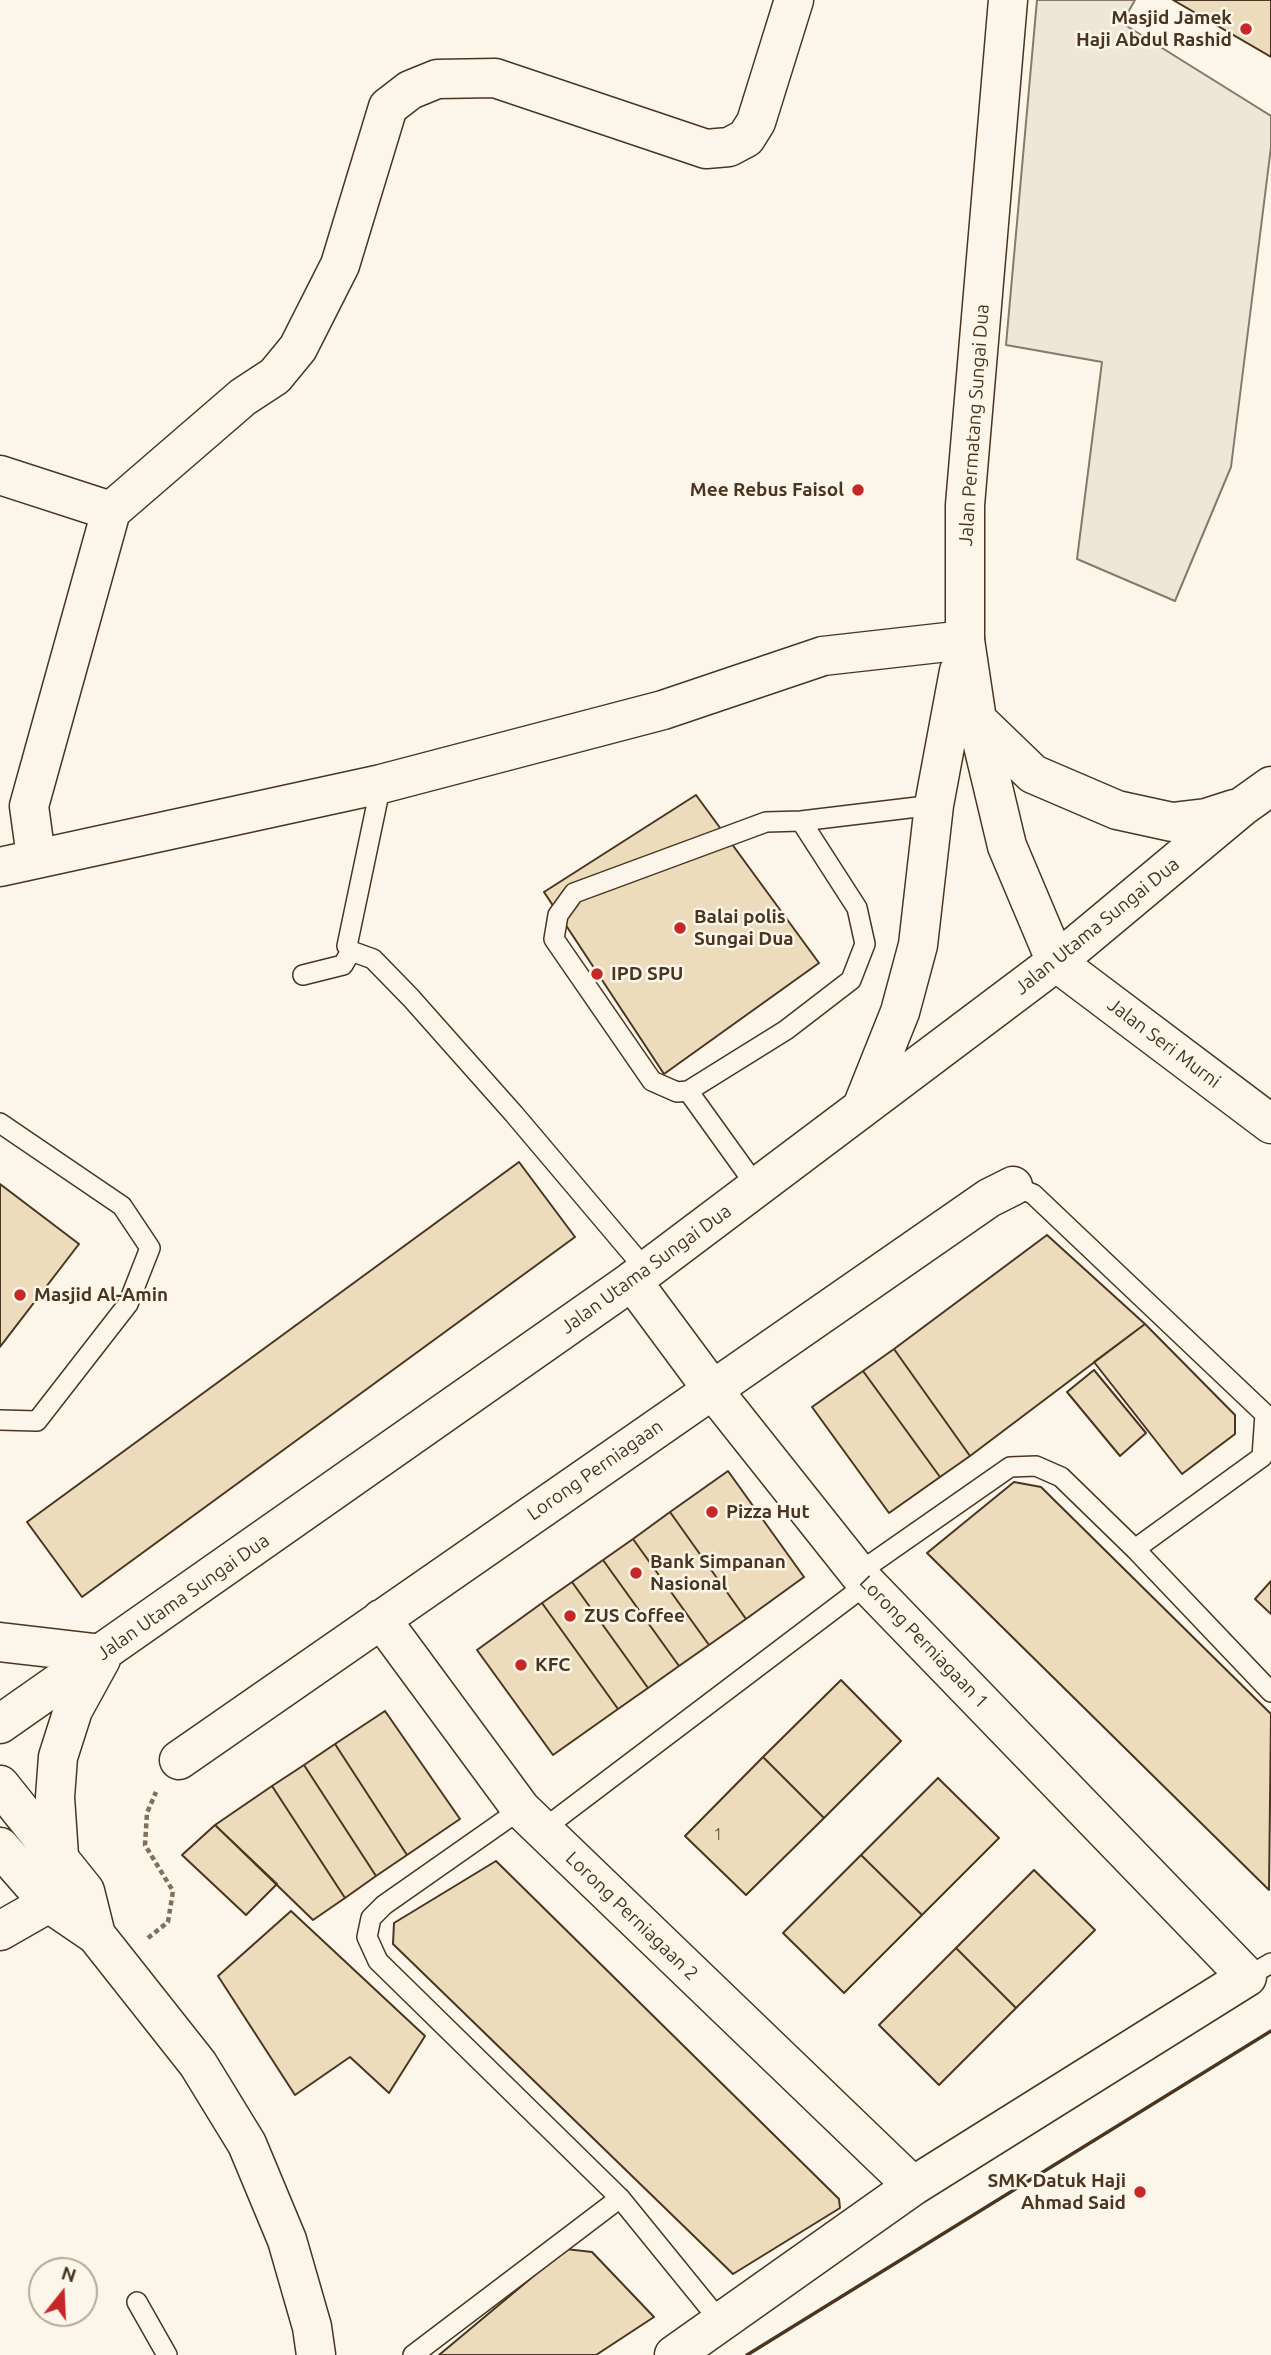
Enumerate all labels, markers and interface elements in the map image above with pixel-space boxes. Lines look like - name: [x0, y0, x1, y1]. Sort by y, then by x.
- place label: Masjid Jamek Haji Abdul Rashid: [1076, 7, 1232, 51]
- marker: Masjid Jamek Haji Abdul Rashid: [1238, 21, 1254, 37]
- street label: Jalan Permatang Sungai Dua: [954, 303, 994, 547]
- place label: Mee Rebus Faisol: [690, 479, 844, 501]
- marker: Mee Rebus Faisol: [850, 482, 866, 498]
- street label: Jalan Utama Sungai Dua: [1010, 853, 1184, 999]
- place label: Balai polis Sungai Dua: [694, 906, 794, 950]
- marker: Balai polis Sungai Dua: [672, 920, 688, 936]
- place label: IPD SPU: [611, 963, 683, 985]
- marker: IPD SPU: [589, 966, 605, 982]
- street label: Jalan Seri Murni: [1103, 993, 1225, 1093]
- street label: Jalan Utama Sungai Dua: [556, 1199, 736, 1339]
- place label: Masjid Al-Amin: [34, 1284, 168, 1306]
- marker: Masjid Al-Amin: [12, 1287, 28, 1303]
- street label: Lorong Perniagaan: [523, 1415, 667, 1525]
- place label: Pizza Hut: [726, 1501, 810, 1523]
- marker: Pizza Hut: [704, 1504, 720, 1520]
- street label: Jalan Utama Sungai Dua: [92, 1529, 274, 1665]
- place label: Bank Simpanan Nasional: [650, 1551, 786, 1595]
- marker: Bank Simpanan Nasional: [628, 1565, 644, 1581]
- street label: Lorong Perniagaan 1: [855, 1571, 993, 1713]
- place label: ZUS Coffee: [584, 1605, 685, 1627]
- marker: ZUS Coffee: [562, 1608, 578, 1624]
- place label: KFC: [535, 1654, 570, 1676]
- marker: KFC: [513, 1657, 529, 1673]
- house number: 1: [713, 1825, 723, 1845]
- street label: Lorong Perniagaan 2: [561, 1847, 703, 1985]
- place label: SMK Datuk Haji Ahmad Said: [988, 2170, 1126, 2214]
- marker: SMK Datuk Haji Ahmad Said: [1132, 2184, 1148, 2200]
- north arrow: [28, 2257, 98, 2327]
- text: N: [59, 2261, 79, 2287]

